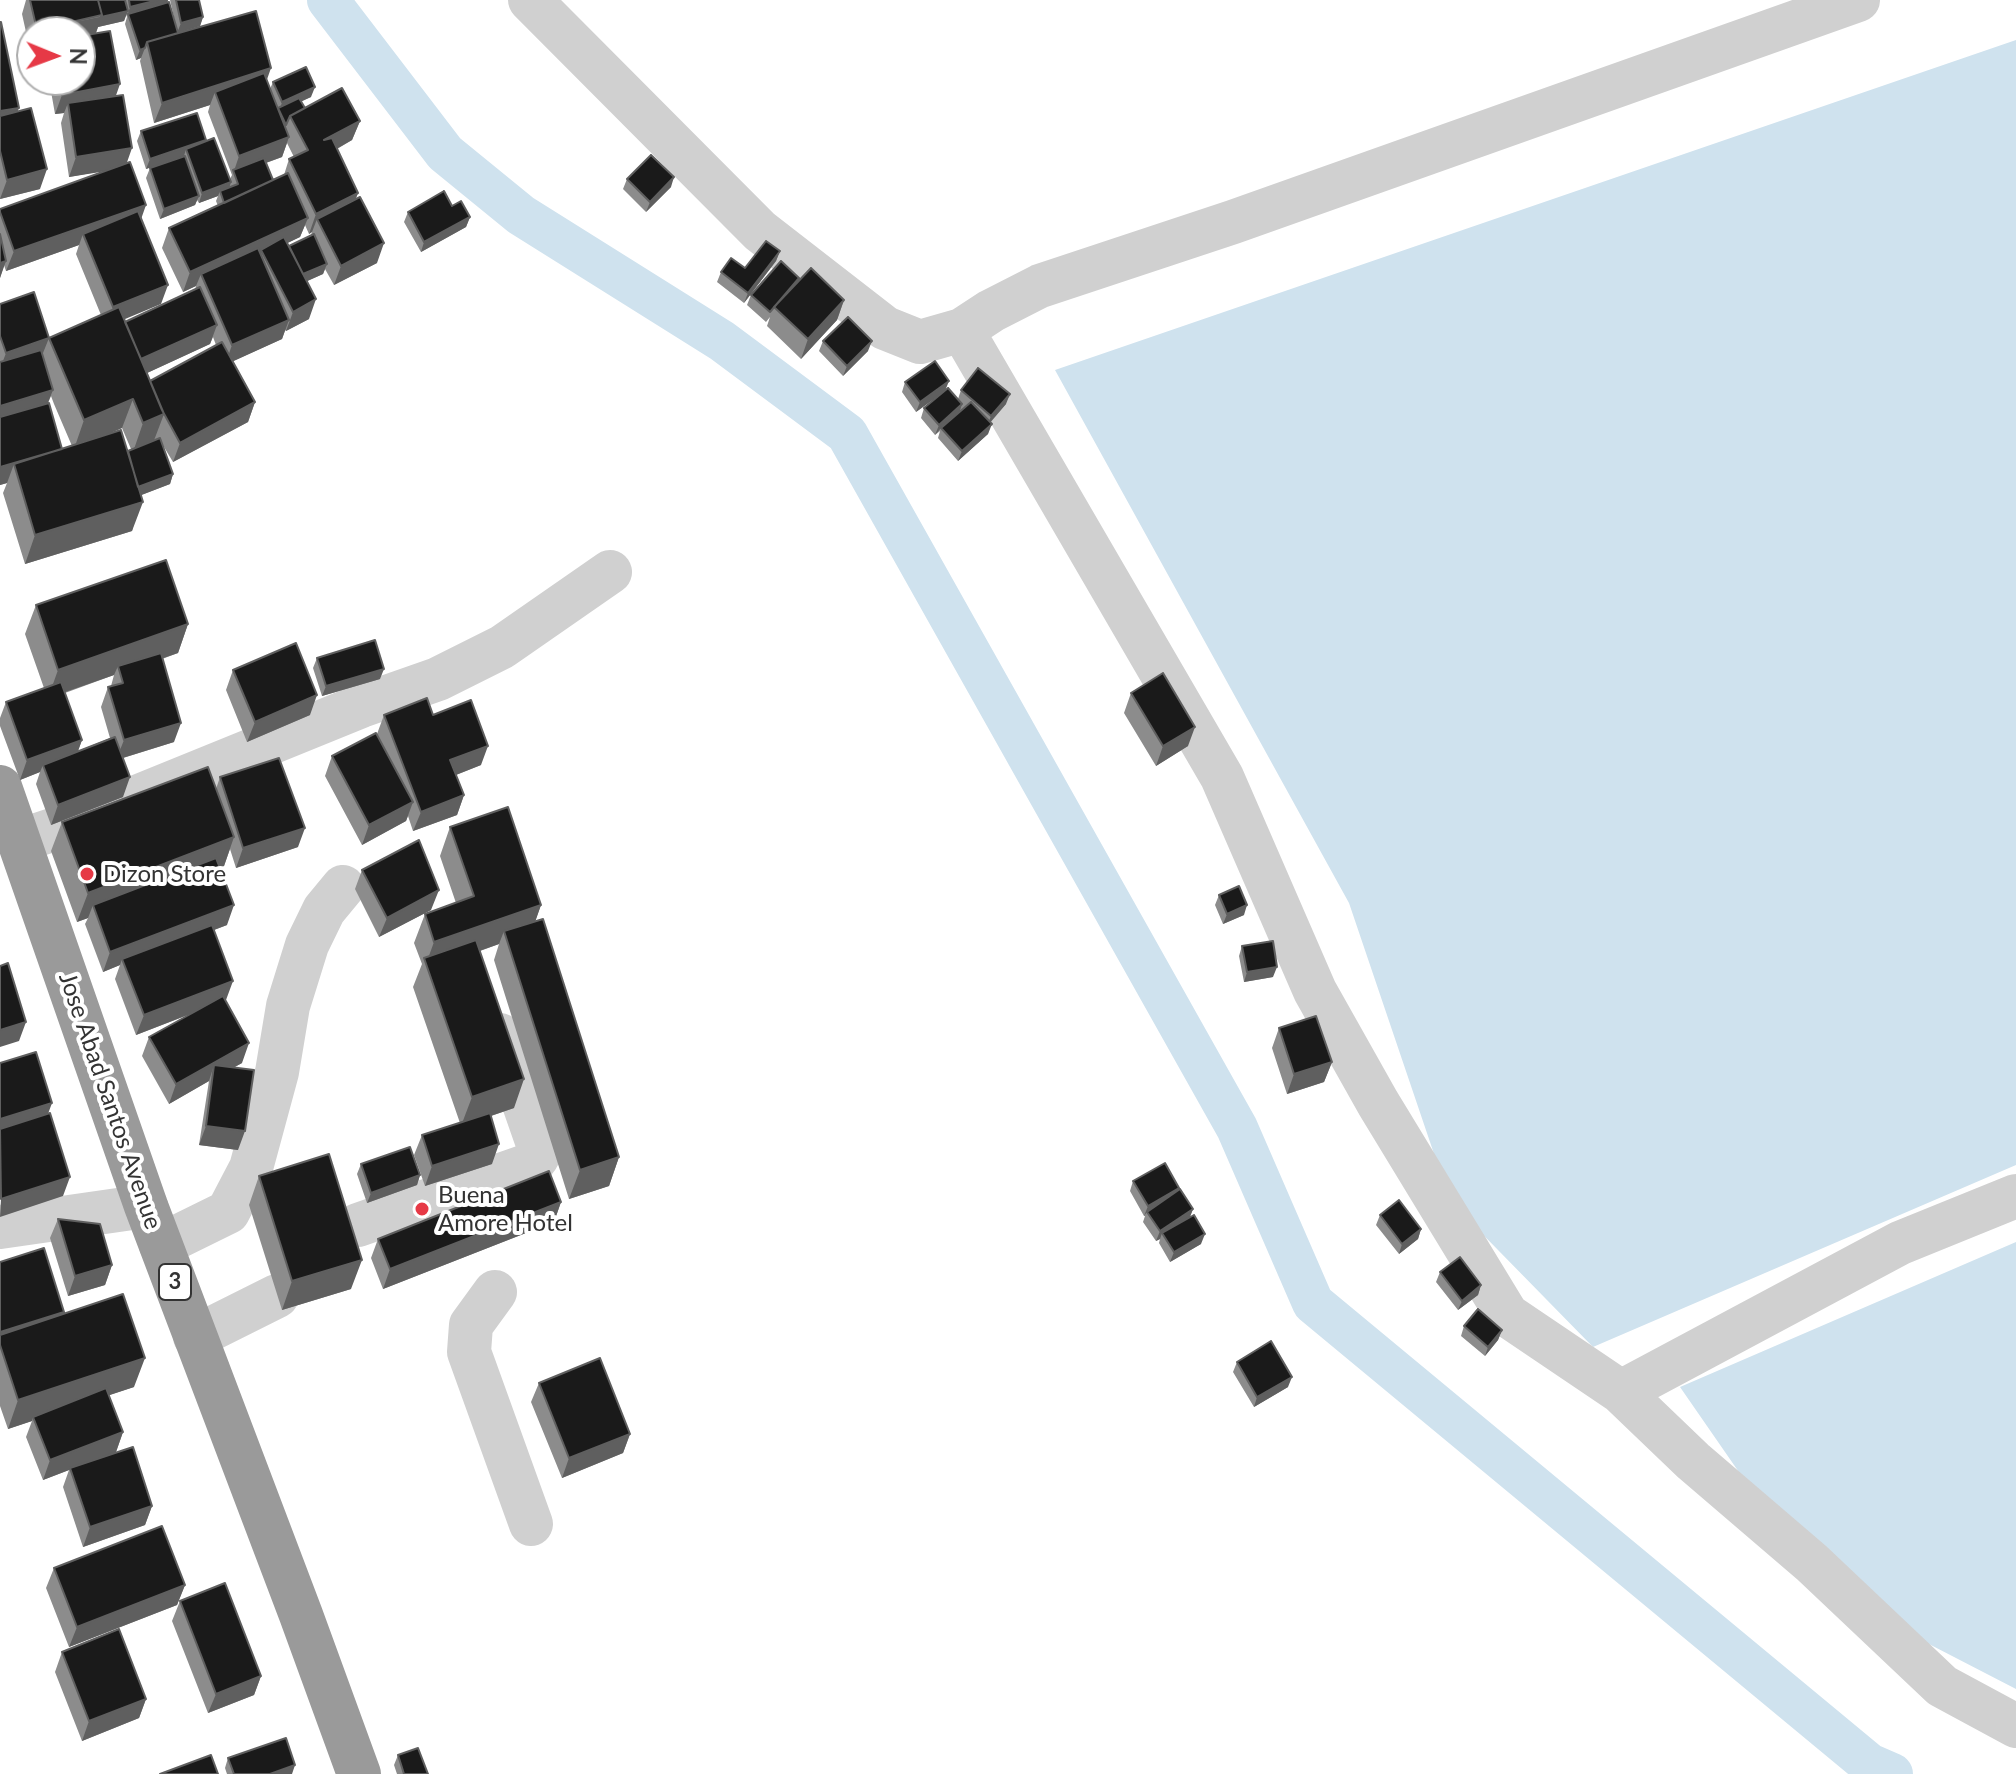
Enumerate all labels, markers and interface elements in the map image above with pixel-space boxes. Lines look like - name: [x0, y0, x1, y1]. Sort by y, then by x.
- north arrow: [16, 16, 96, 96]
- text: N: [65, 48, 92, 65]
- place label: Dizon Store: [103, 860, 226, 888]
- marker: Dizon Store: [78, 865, 96, 883]
- street label: Jose Abad Santos Avenue: [52, 969, 168, 1233]
- place label: Buena Amore Hotel: [438, 1181, 573, 1237]
- marker: Buena Amore Hotel: [413, 1200, 431, 1218]
- road number: 3: [159, 1264, 191, 1300]

